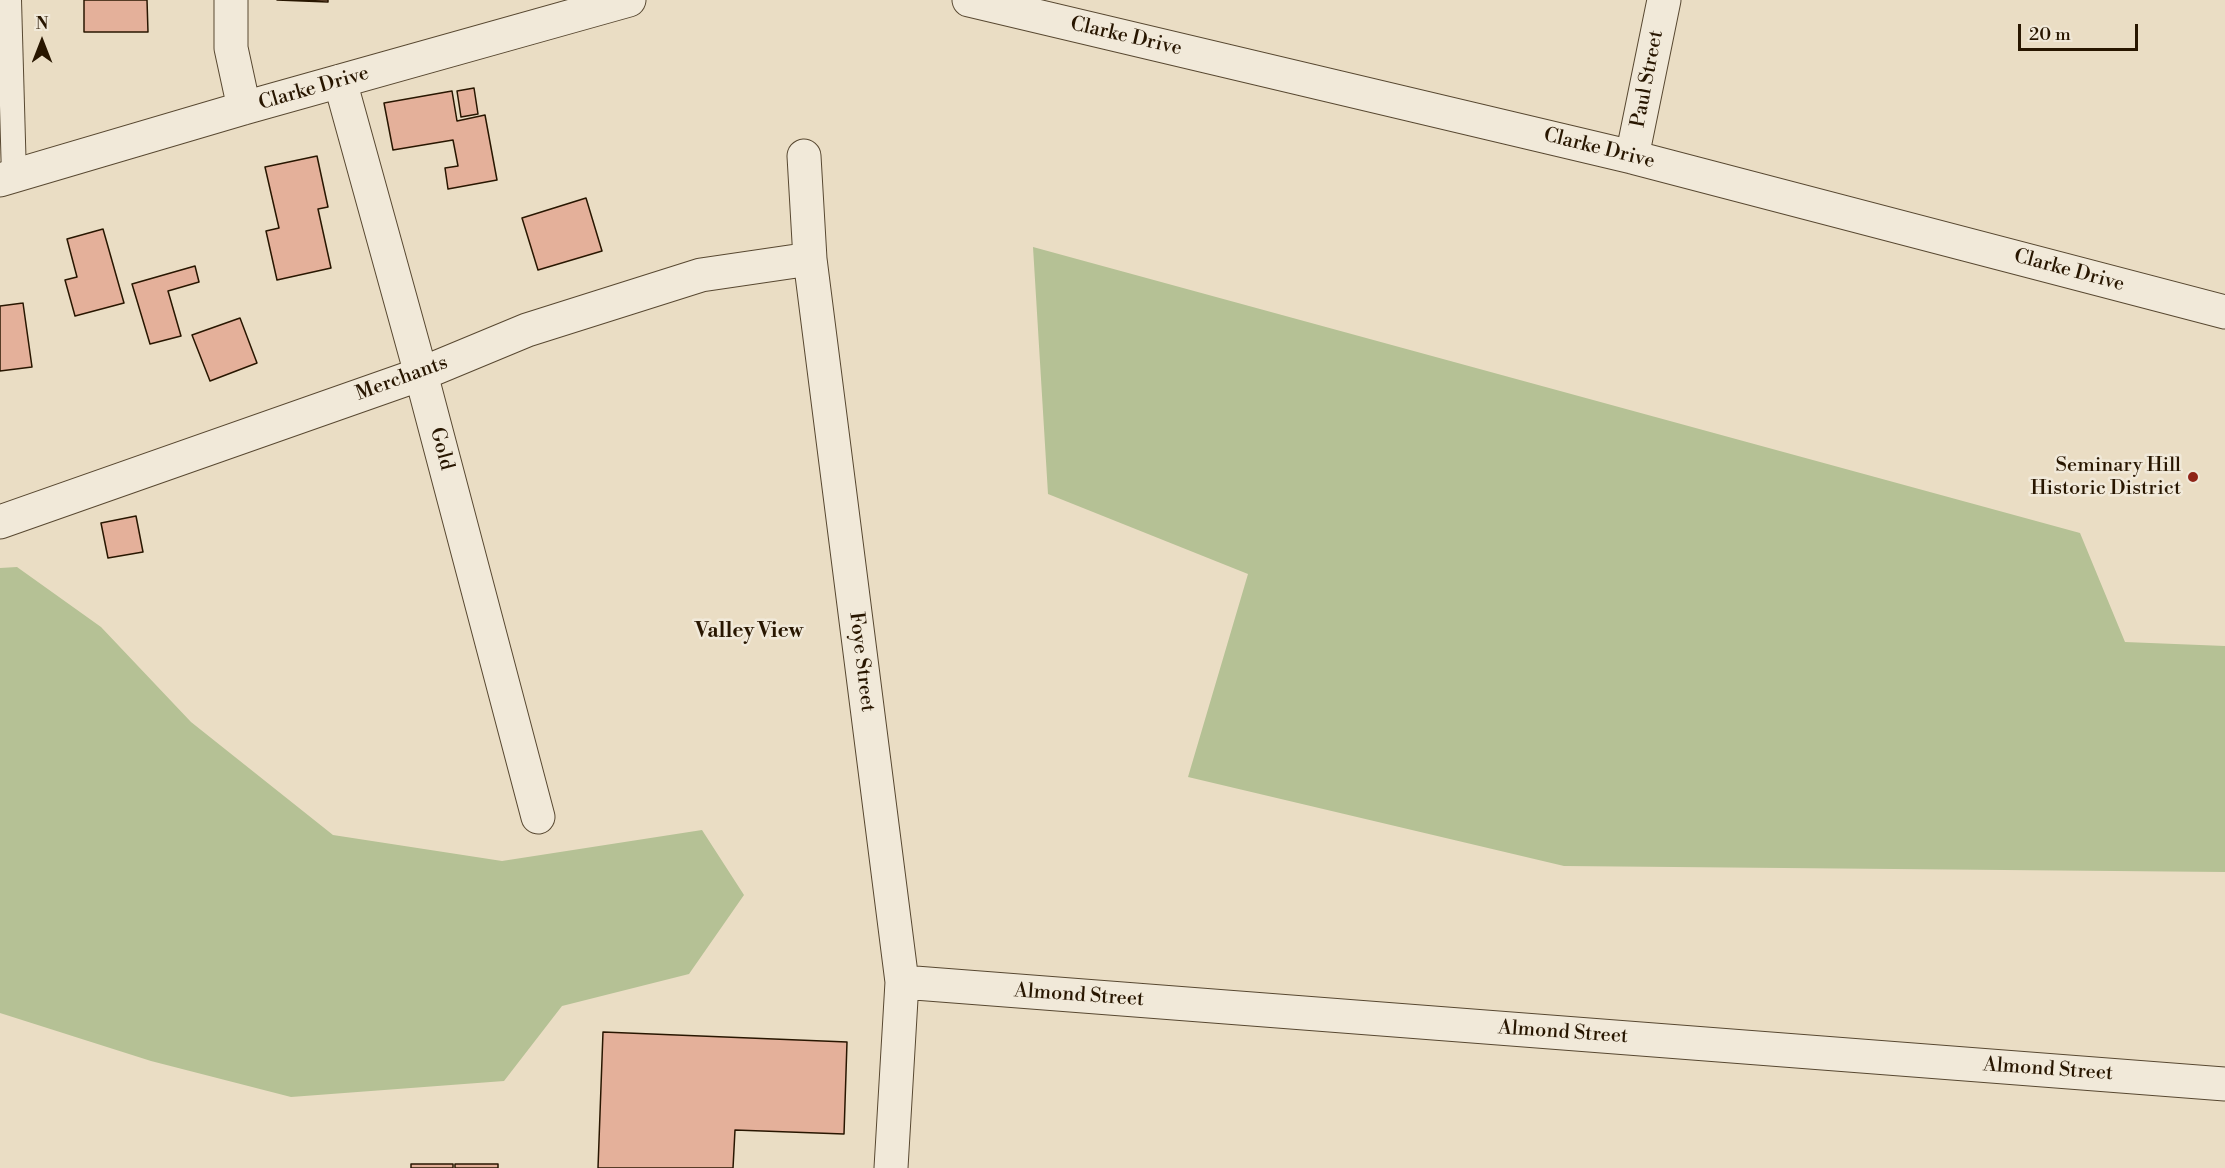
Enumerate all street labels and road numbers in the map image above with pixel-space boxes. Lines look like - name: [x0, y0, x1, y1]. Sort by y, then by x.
- street label: Clarke Drive: [1068, 13, 1184, 61]
- street label: Paul Street: [1627, 28, 1669, 130]
- street label: Clarke Drive: [256, 62, 372, 116]
- street label: Clarke Drive: [1541, 124, 1657, 174]
- street label: Clarke Drive: [2011, 245, 2127, 297]
- street label: Merchants: [353, 351, 451, 407]
- street label: Gold: [424, 425, 458, 473]
- street label: Foye Street: [843, 611, 879, 713]
- street label: Almond Street: [1013, 979, 1145, 1013]
- street label: Almond Street: [1497, 1016, 1629, 1050]
- street label: Almond Street: [1982, 1053, 2114, 1087]

